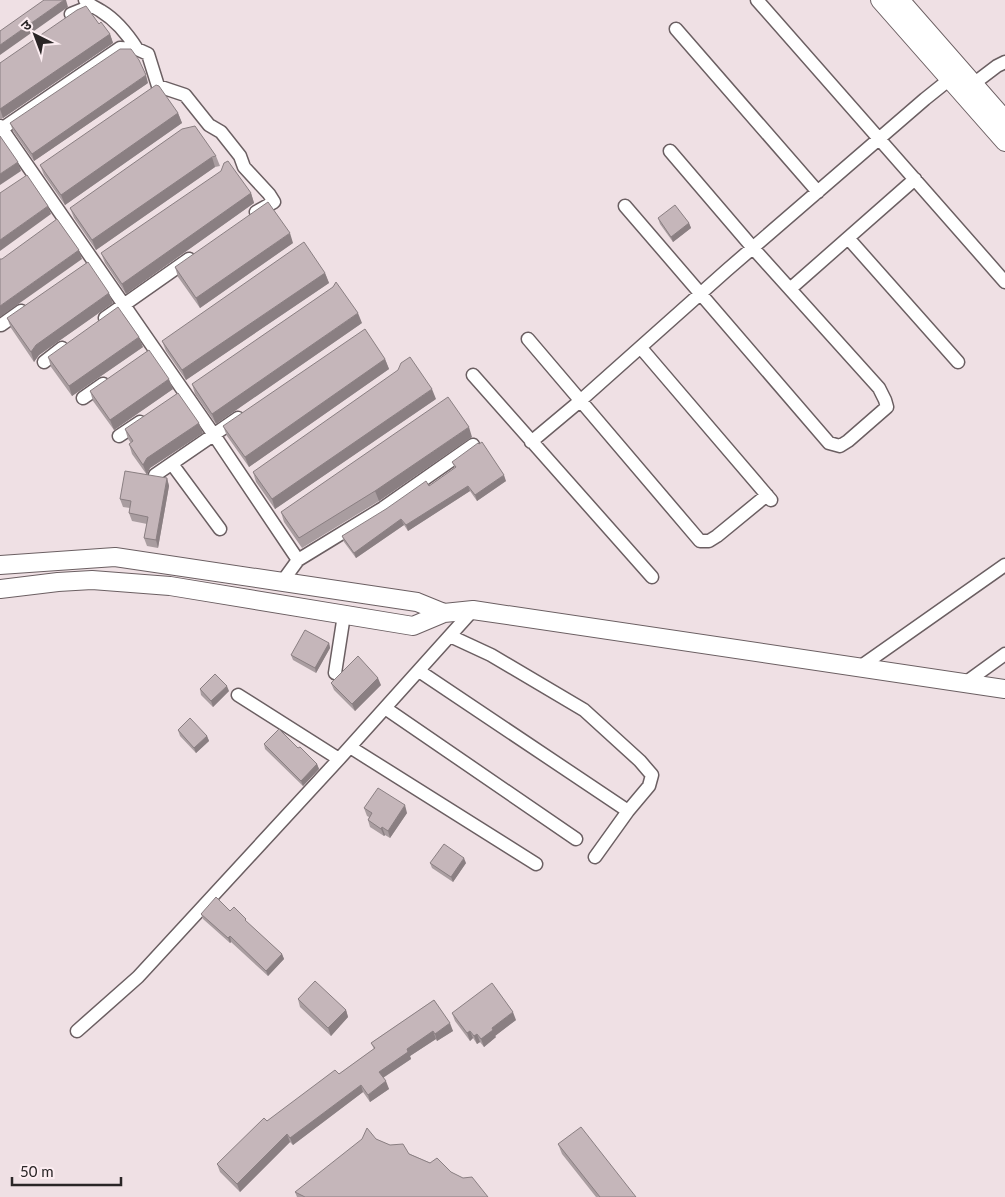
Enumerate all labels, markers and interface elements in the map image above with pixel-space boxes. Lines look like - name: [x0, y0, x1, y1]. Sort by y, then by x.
- north arrow: [10, 10, 60, 60]
- text: उ: [17, 15, 35, 34]
- scale bar: [12, 1154, 121, 1186]
- text: 50 m: [20, 1162, 54, 1180]

